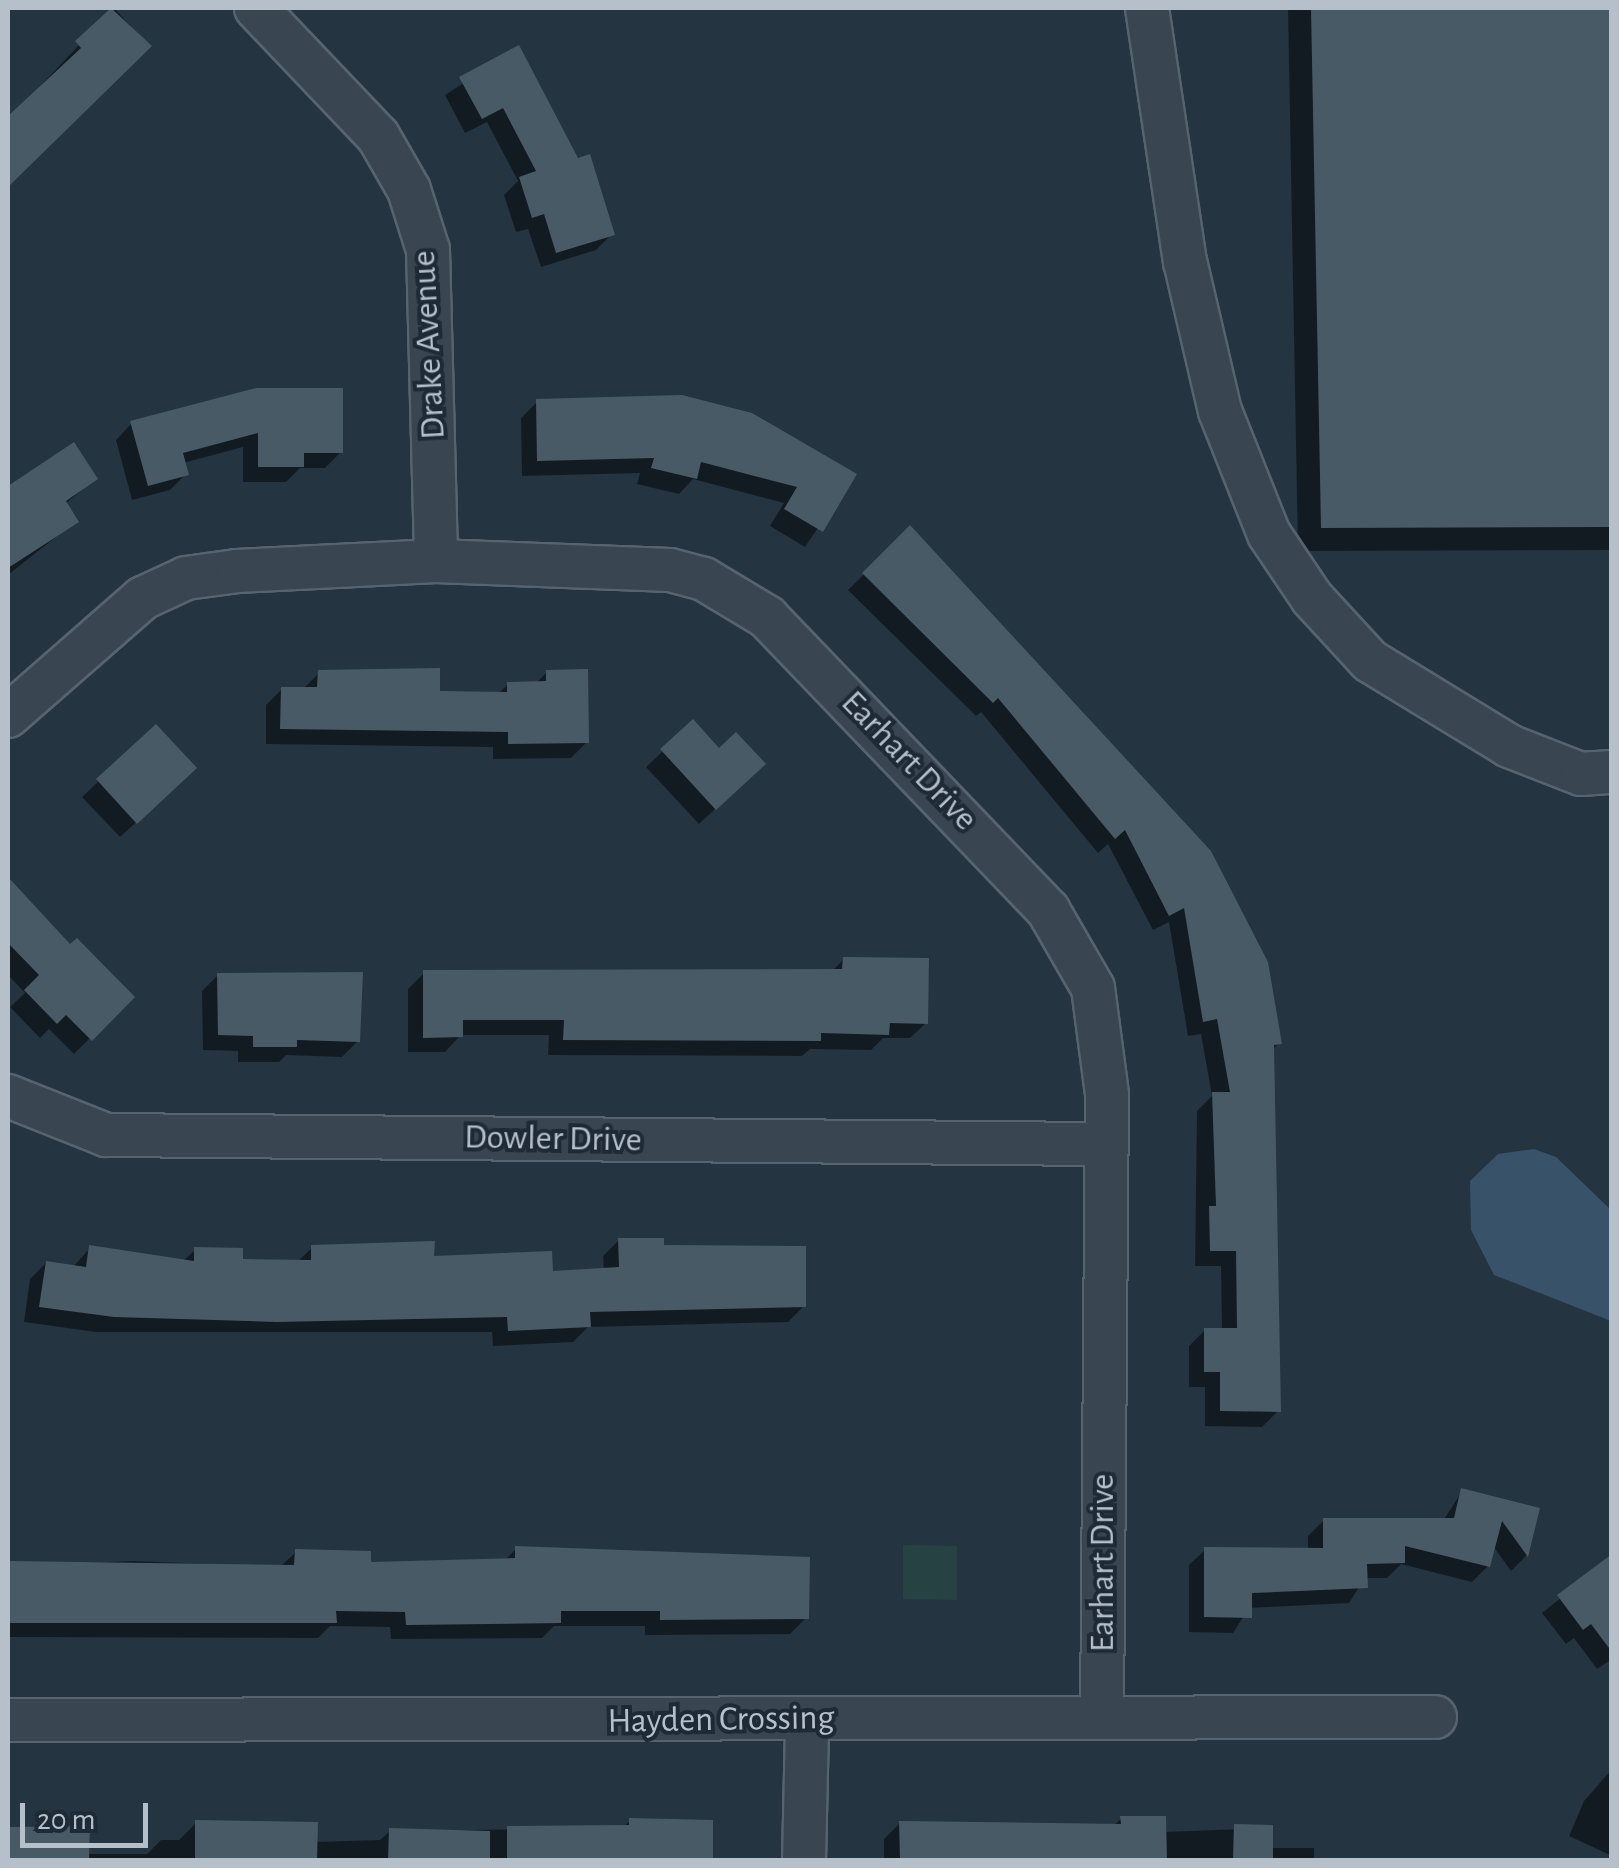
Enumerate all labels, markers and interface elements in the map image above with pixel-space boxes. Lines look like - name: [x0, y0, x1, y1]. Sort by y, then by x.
- street label: Drake Avenue: [403, 249, 455, 441]
- street label: Earhart Drive: [832, 682, 986, 840]
- street label: Dowler Drive: [464, 1116, 642, 1162]
- street label: Earhart Drive: [1082, 1474, 1124, 1652]
- street label: Hayden Crossing: [607, 1697, 835, 1743]
- scale bar: [25, 1783, 152, 1845]
- text: 20 m: [37, 1805, 95, 1835]

